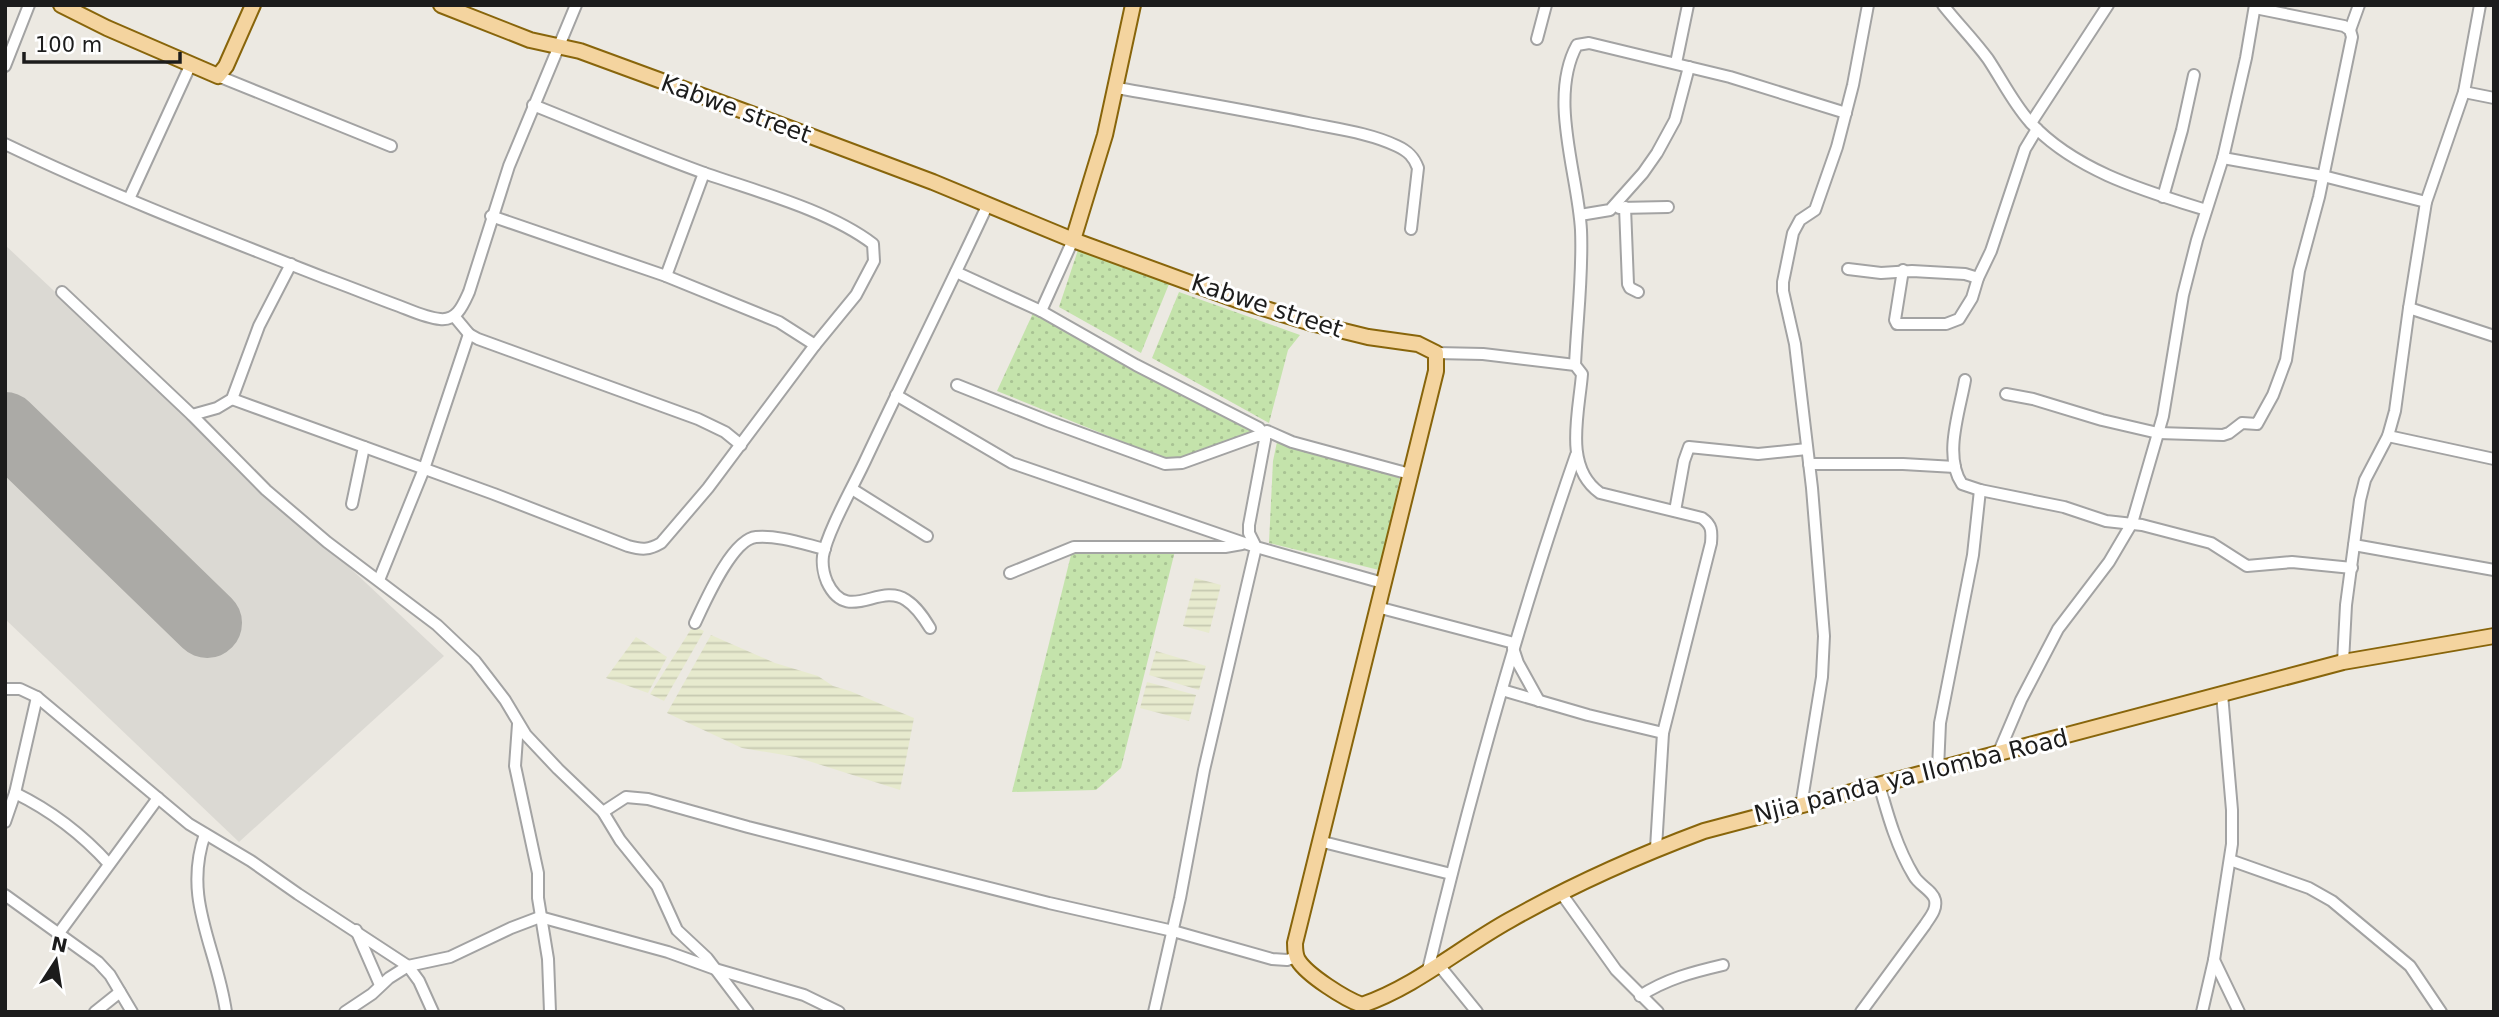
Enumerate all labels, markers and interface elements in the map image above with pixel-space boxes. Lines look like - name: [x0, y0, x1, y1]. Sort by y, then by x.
- scale bar: [24, 21, 180, 65]
- text: 100 m: [35, 33, 102, 57]
- street label: Kabwe street: [657, 69, 815, 149]
- street label: Kabwe street: [1188, 268, 1346, 344]
- street label: Njia panda ya Ilomba Road: [1751, 723, 2071, 829]
- north arrow: [21, 926, 91, 996]
- text: N: [49, 932, 70, 957]

